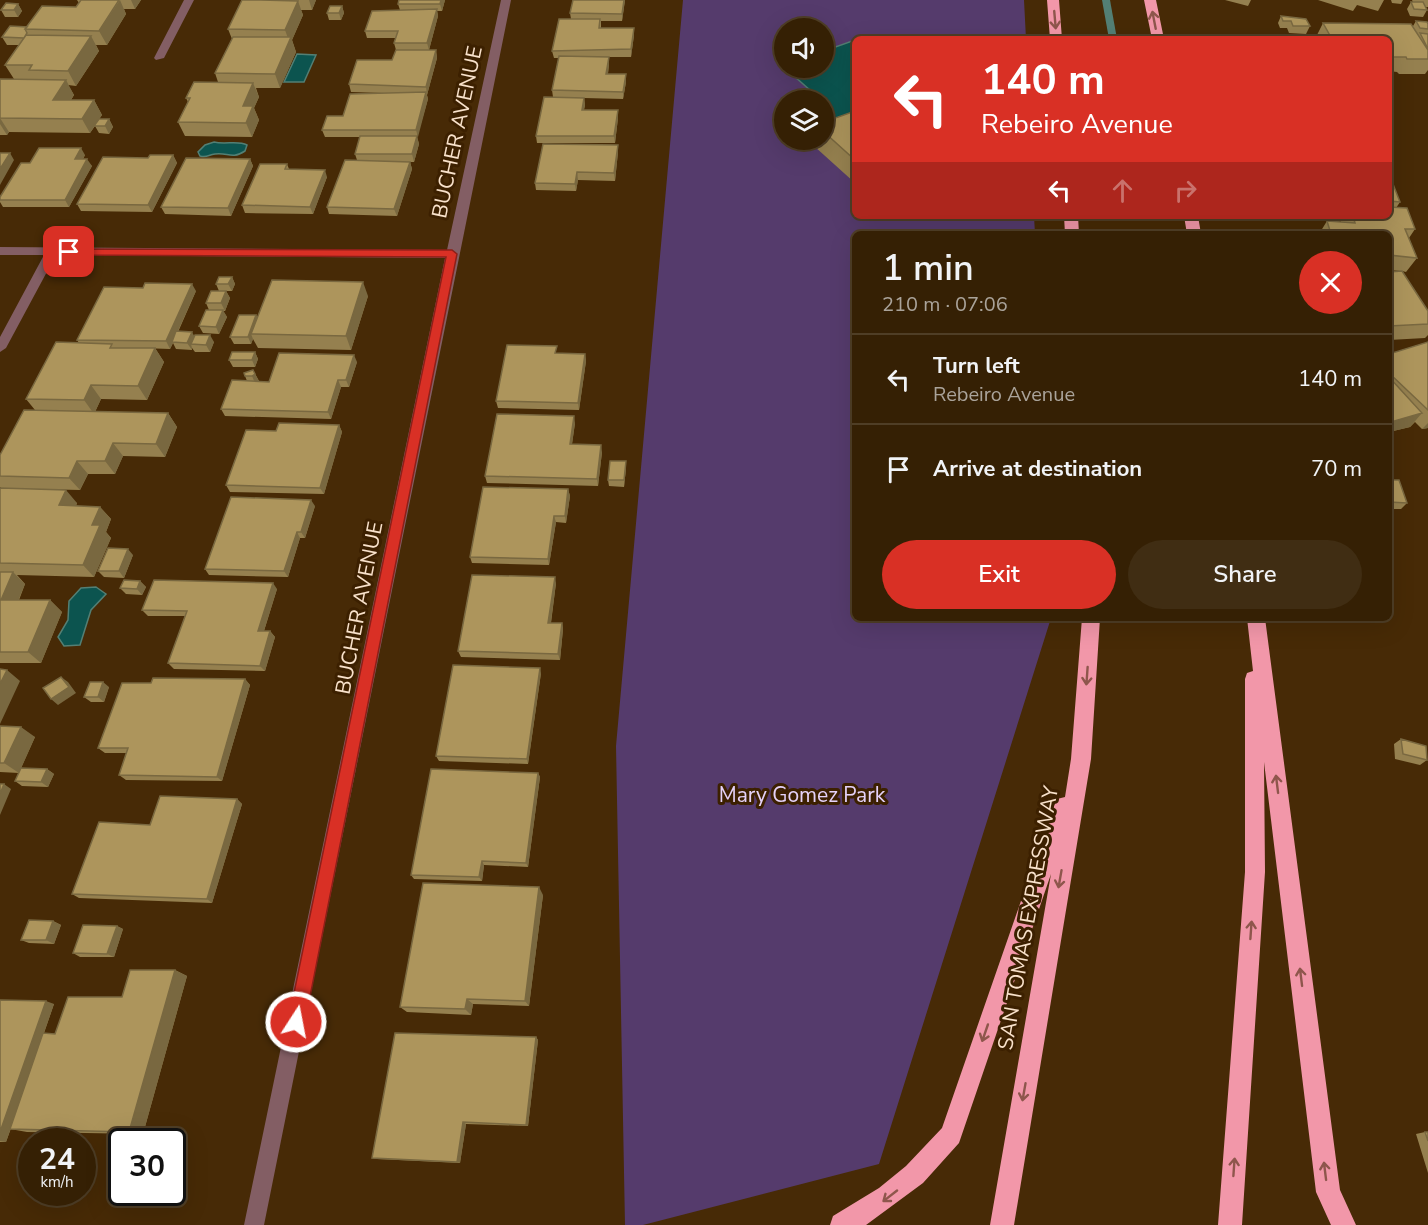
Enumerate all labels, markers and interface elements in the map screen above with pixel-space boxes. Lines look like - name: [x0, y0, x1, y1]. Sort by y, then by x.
- one-way arrow: [1050, 9, 1061, 29]
- one-way arrow: [1148, 10, 1159, 30]
- map controls: [774, 18, 834, 150]
- button: sound: [774, 18, 834, 78]
- street label: BUCHER AVENUE: [425, 43, 489, 221]
- text: 140 m: [981, 52, 1105, 109]
- icon: left: [882, 60, 960, 138]
- button: layers: [774, 90, 834, 150]
- text: Rebeiro Avenue: [981, 106, 1173, 143]
- icon: left: [1043, 174, 1076, 207]
- icon: ahead: [1106, 174, 1139, 207]
- icon: right: [1169, 174, 1202, 207]
- pin: [43, 226, 94, 277]
- icon: arrive: [52, 235, 85, 268]
- text: 1 min: [882, 244, 974, 293]
- button: close: [1299, 251, 1362, 314]
- text: 210 m · 07:06: [882, 291, 1008, 318]
- text: Turn left: [933, 351, 1020, 381]
- icon: left: [882, 363, 915, 396]
- text: 140 m: [1298, 364, 1362, 394]
- text: Rebeiro Avenue: [933, 381, 1075, 408]
- icon: arrive: [882, 453, 915, 486]
- text: Arrive at destination: [933, 454, 1142, 484]
- text: 70 m: [1311, 454, 1362, 484]
- street label: BUCHER AVENUE: [329, 519, 389, 697]
- button: Exit: [882, 540, 1116, 609]
- button: Share: [1128, 540, 1362, 609]
- one-way arrow: [1081, 666, 1092, 686]
- one-way arrow: [1271, 774, 1282, 794]
- park label: Mary Gomez Park: [719, 781, 886, 809]
- street label: SAN TOMAS EXPRESSWAY: [991, 783, 1065, 1052]
- one-way arrow: [1055, 869, 1066, 888]
- one-way arrow: [1245, 921, 1256, 941]
- one-way arrow: [1295, 968, 1306, 988]
- position arrow: [264, 990, 328, 1054]
- one-way arrow: [979, 1023, 990, 1042]
- one-way arrow: [1018, 1082, 1029, 1101]
- speed limit sign: 30: [108, 1128, 186, 1206]
- text: 24: [39, 1139, 75, 1180]
- one-way arrow: [1229, 1157, 1240, 1177]
- one-way arrow: [1319, 1161, 1330, 1181]
- text: km/h: [40, 1172, 74, 1192]
- one-way arrow: [882, 1189, 898, 1202]

